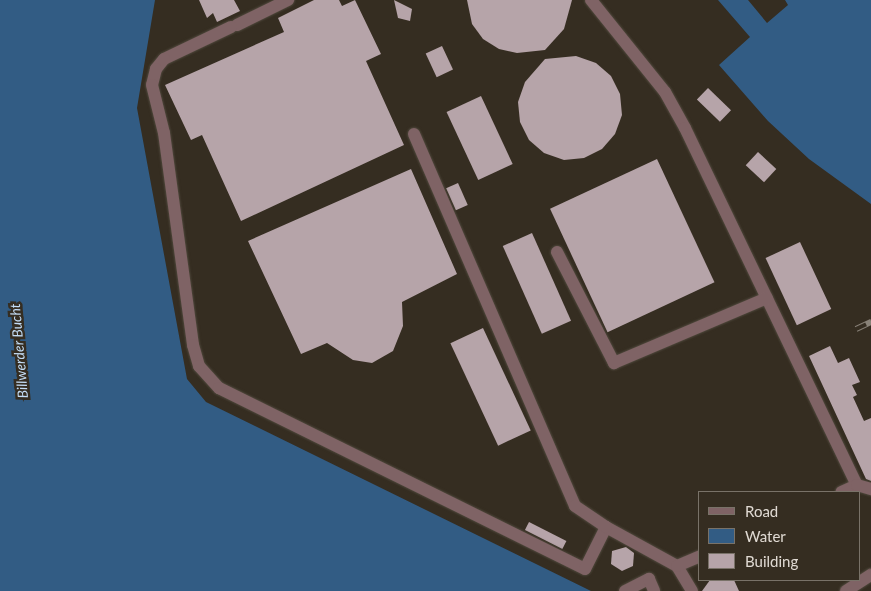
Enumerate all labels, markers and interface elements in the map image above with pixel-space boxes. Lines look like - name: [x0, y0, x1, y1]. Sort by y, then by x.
- water label: Billwerder Bucht: [6, 303, 32, 399]
- legend: [698, 491, 861, 581]
- text: Road: [745, 502, 778, 520]
- text: Water: [745, 527, 786, 545]
- text: Building: [745, 552, 798, 570]

